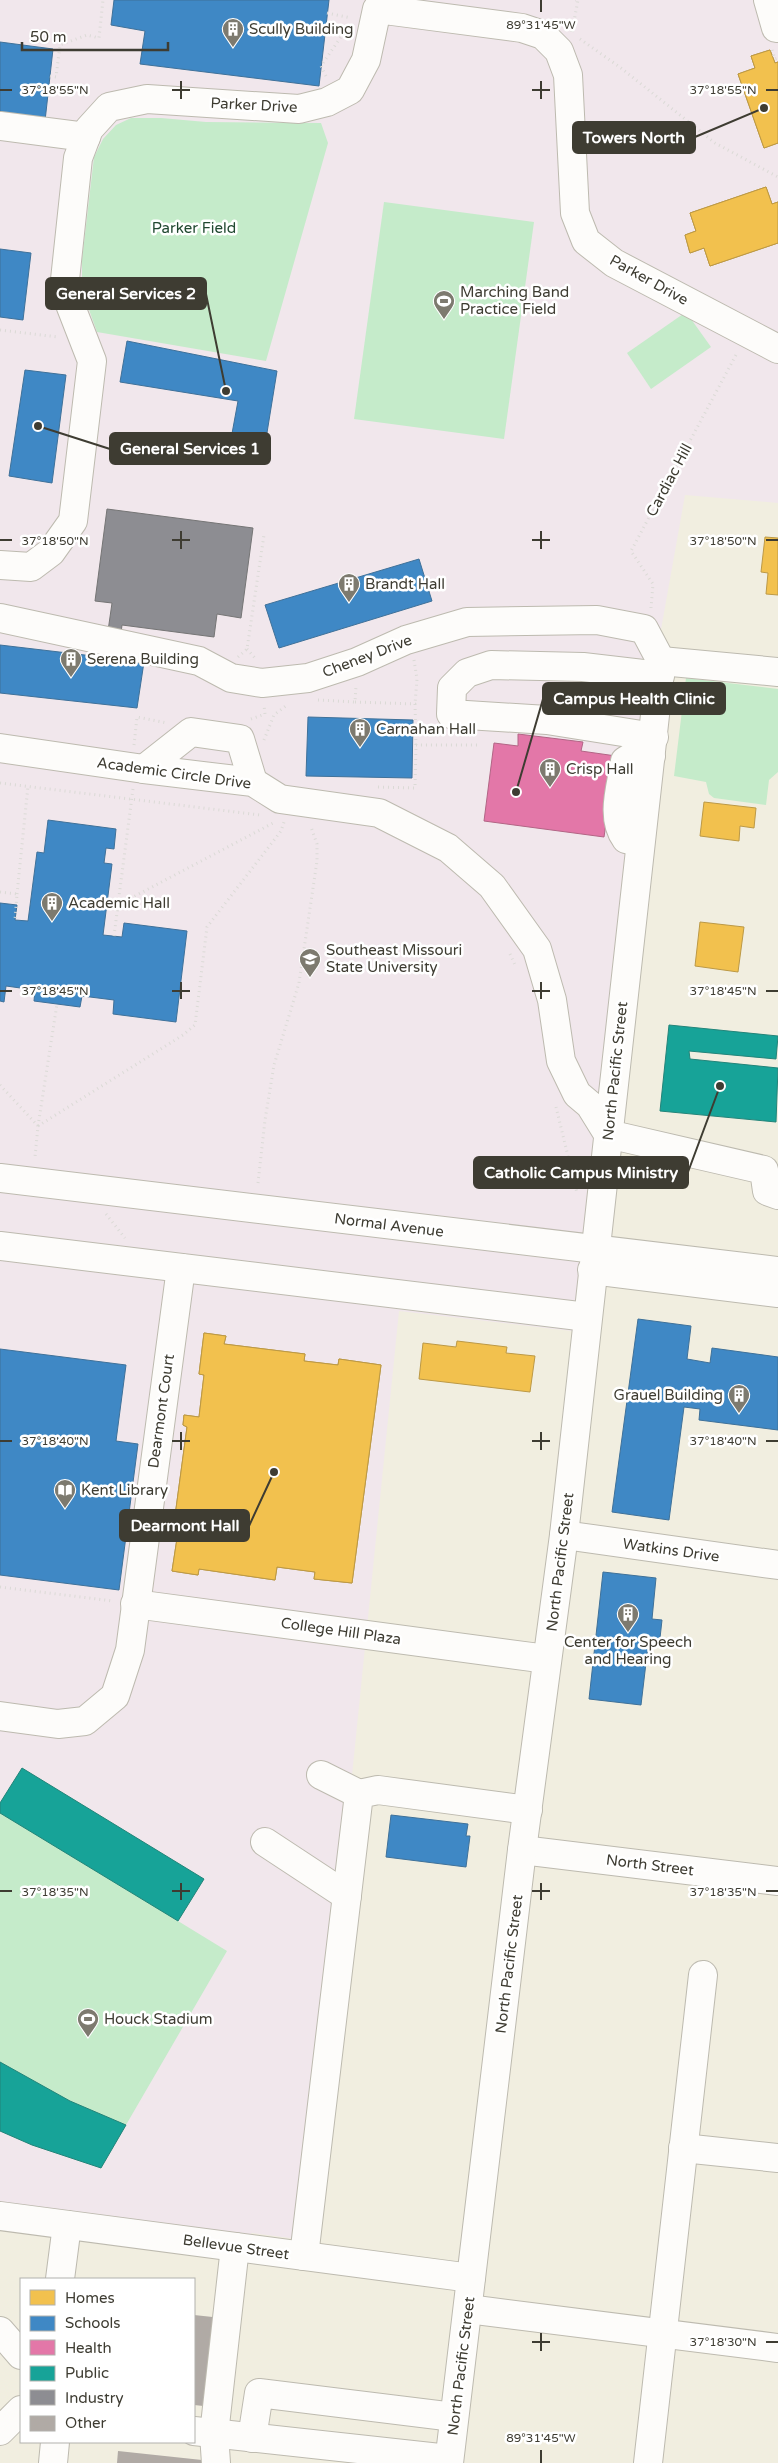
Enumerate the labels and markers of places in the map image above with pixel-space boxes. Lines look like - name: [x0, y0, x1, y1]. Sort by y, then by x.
- building icon: Scully Building: [221, 17, 245, 48]
- place label: Scully Building: [249, 20, 354, 38]
- callout: Towers North: [573, 122, 695, 153]
- callout: General Services 2: [46, 278, 206, 309]
- place label: Marching Band Practice Field: [460, 283, 569, 318]
- sports icon: Marching Band Practice Field: [432, 289, 456, 320]
- callout: General Services 1: [110, 433, 270, 464]
- building icon: Brandt Hall: [337, 572, 361, 603]
- place label: Brandt Hall: [365, 575, 445, 593]
- building icon: Serena Building: [59, 647, 83, 678]
- place label: Serena Building: [87, 650, 199, 668]
- callout: Campus Health Clinic: [543, 683, 725, 714]
- building icon: Carnahan Hall: [348, 717, 372, 748]
- place label: Carnahan Hall: [376, 720, 476, 738]
- building icon: Crisp Hall: [538, 757, 562, 788]
- place label: Crisp Hall: [566, 760, 634, 778]
- building icon: Academic Hall: [40, 891, 64, 922]
- place label: Academic Hall: [68, 894, 170, 912]
- place label: Southeast Missouri State University: [326, 941, 462, 976]
- school or university icon: Southeast Missouri State University: [298, 947, 322, 978]
- callout: Catholic Campus Ministry: [474, 1157, 688, 1188]
- building icon: Grauel Building: [727, 1383, 751, 1414]
- place label: Grauel Building: [614, 1386, 723, 1404]
- library icon: Kent Library: [53, 1478, 77, 1509]
- place label: Kent Library: [81, 1481, 168, 1499]
- callout: Dearmont Hall: [120, 1510, 249, 1541]
- building icon: Center for Speech and Hearing: [616, 1602, 640, 1633]
- place label: Center for Speech and Hearing: [564, 1633, 692, 1668]
- sports icon: Houck Stadium: [76, 2007, 100, 2038]
- place label: Houck Stadium: [104, 2010, 213, 2028]

